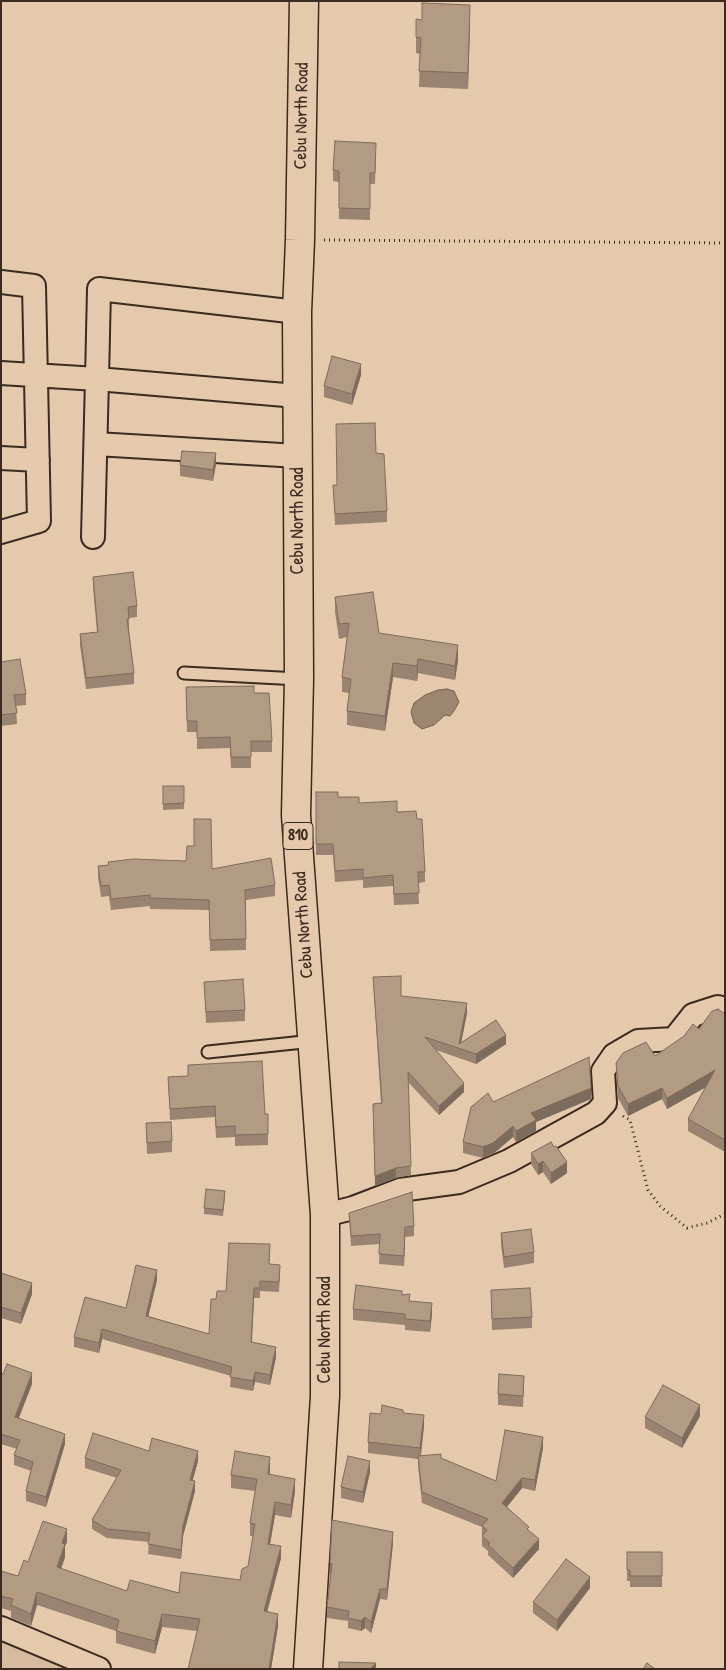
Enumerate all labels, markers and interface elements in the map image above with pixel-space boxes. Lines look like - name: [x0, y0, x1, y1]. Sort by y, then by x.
- street label: Cebu North Road: [290, 62, 314, 170]
- street label: Cebu North Road: [287, 468, 309, 574]
- road number: 810: [283, 822, 313, 849]
- street label: Cebu North Road: [289, 871, 319, 979]
- street label: Cebu North Road: [314, 1277, 336, 1383]

